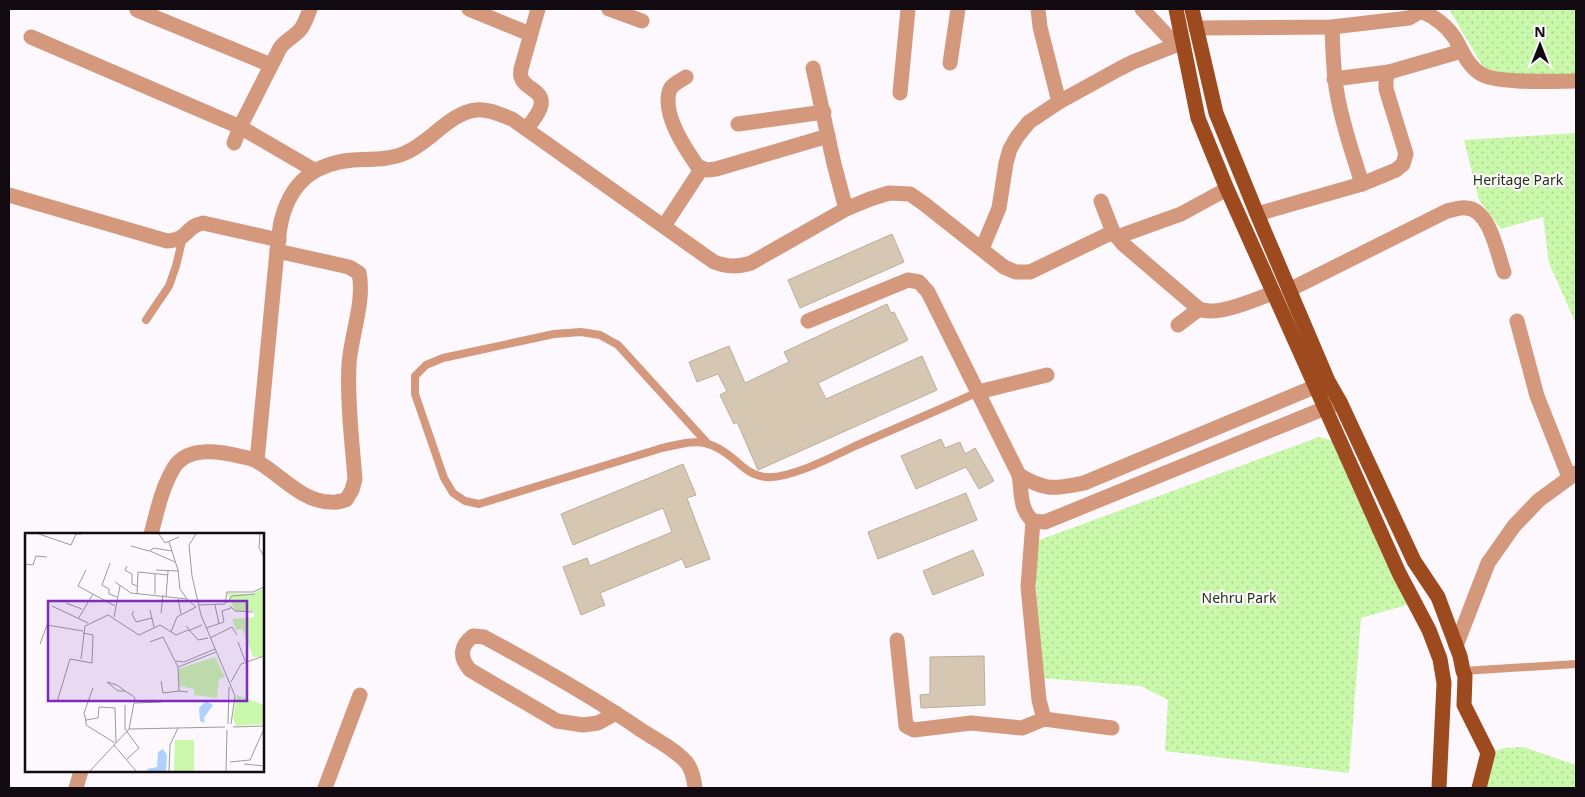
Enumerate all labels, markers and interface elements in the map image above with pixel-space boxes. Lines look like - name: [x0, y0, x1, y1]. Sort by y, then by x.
- north arrow: [1515, 20, 1565, 70]
- text: N: [1534, 22, 1546, 41]
- park label: Heritage Park: [1473, 170, 1564, 189]
- inset map: [25, 533, 264, 772]
- park label: Nehru Park: [1202, 588, 1277, 607]

